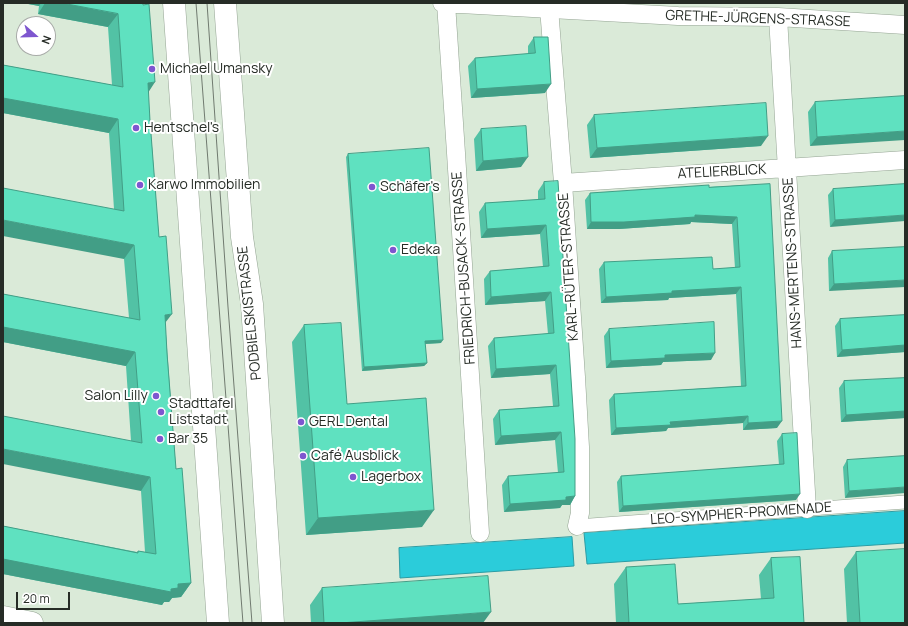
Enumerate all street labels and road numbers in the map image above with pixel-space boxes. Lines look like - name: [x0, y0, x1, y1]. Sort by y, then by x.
- street label: GRETHE-JÜRGENS-STRASSE: [665, 7, 851, 31]
- street label: ATELIERBLICK: [677, 161, 767, 183]
- street label: FRIEDRICH-BUSACK-STRASSE: [449, 171, 479, 365]
- street label: HANS-MERTENS-STRASSE: [780, 177, 806, 349]
- street label: KARL-RÜTER-STRASSE: [555, 192, 583, 342]
- street label: PODBIELSKISTRASSE: [235, 245, 265, 381]
- street label: LEO-SYMPHER-PROMENADE: [650, 499, 832, 529]

